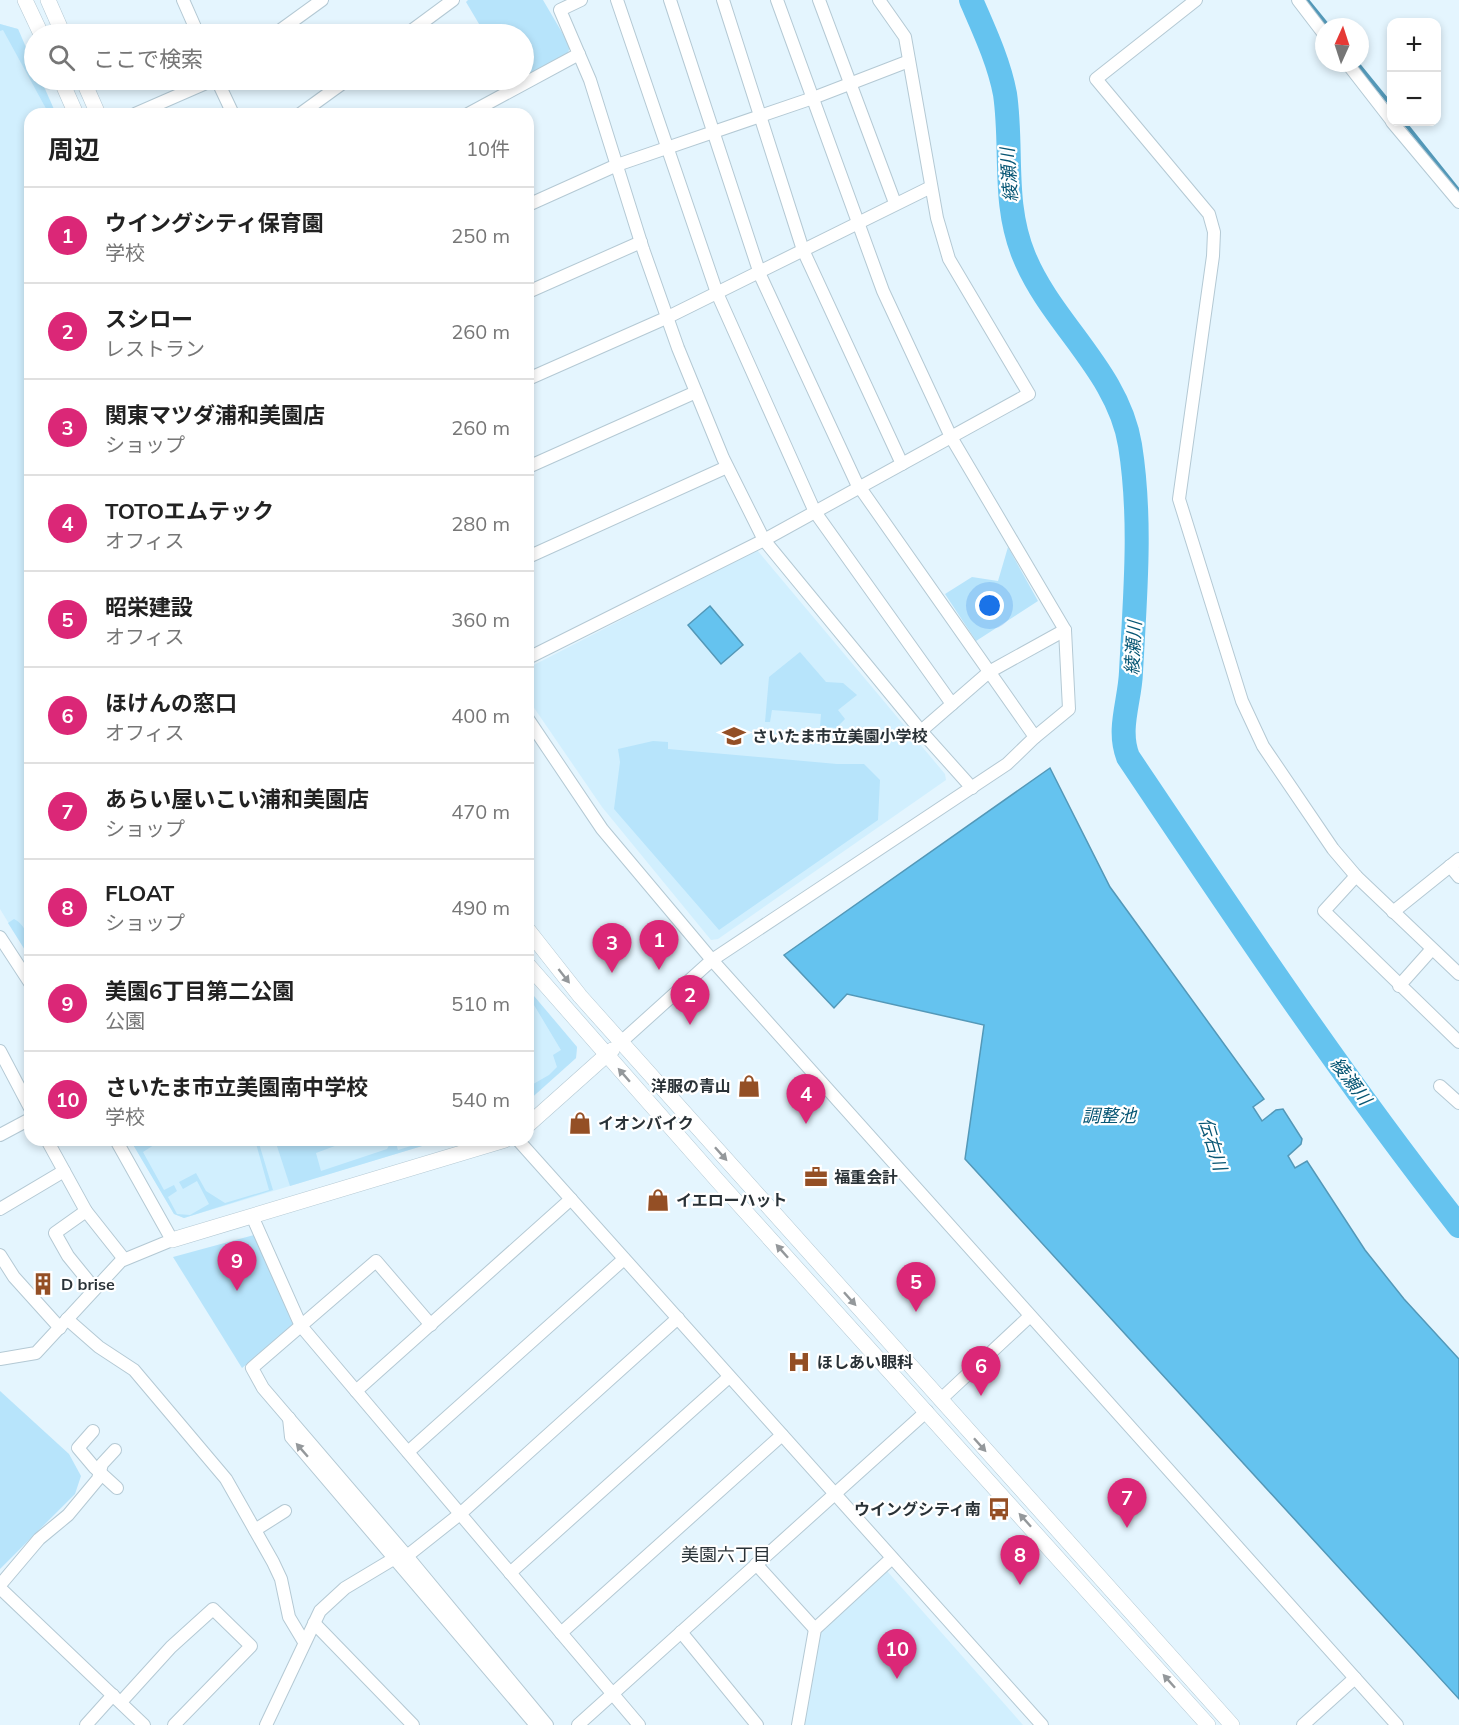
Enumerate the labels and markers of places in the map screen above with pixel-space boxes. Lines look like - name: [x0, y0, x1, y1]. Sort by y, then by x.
- school or university icon: さいたま市立美園小学校: [721, 723, 747, 749]
- place label: さいたま市立美園小学校: [752, 726, 928, 746]
- pin: 1: [640, 920, 678, 970]
- pin: 3: [592, 924, 632, 973]
- pin: 2: [670, 976, 710, 1025]
- shop icon: 洋服の青山: [736, 1073, 762, 1099]
- pin: 4: [786, 1074, 826, 1124]
- place label: 洋服の青山: [651, 1076, 731, 1096]
- shop icon: イオンバイク: [567, 1110, 593, 1136]
- place label: イオンバイク: [598, 1113, 694, 1133]
- office icon: 福重会計: [803, 1164, 829, 1190]
- place label: 福重会計: [834, 1167, 898, 1187]
- shop icon: イエローハット: [645, 1187, 671, 1213]
- place label: イエローハット: [676, 1190, 788, 1210]
- pin: 9: [218, 1242, 256, 1291]
- pin: 5: [896, 1262, 936, 1312]
- building icon: D brise: [30, 1271, 56, 1297]
- place label: D brise: [61, 1274, 115, 1294]
- pin: 6: [962, 1346, 1000, 1396]
- hospital icon: ほしあい眼科: [786, 1349, 812, 1375]
- place label: ほしあい眼科: [817, 1352, 913, 1372]
- pin: 7: [1108, 1478, 1146, 1528]
- bus stop icon: ウイングシティ南: [986, 1496, 1012, 1522]
- place label: ウイングシティ南: [854, 1499, 981, 1519]
- pin: 8: [1000, 1536, 1040, 1585]
- pin: 10: [878, 1630, 916, 1679]

